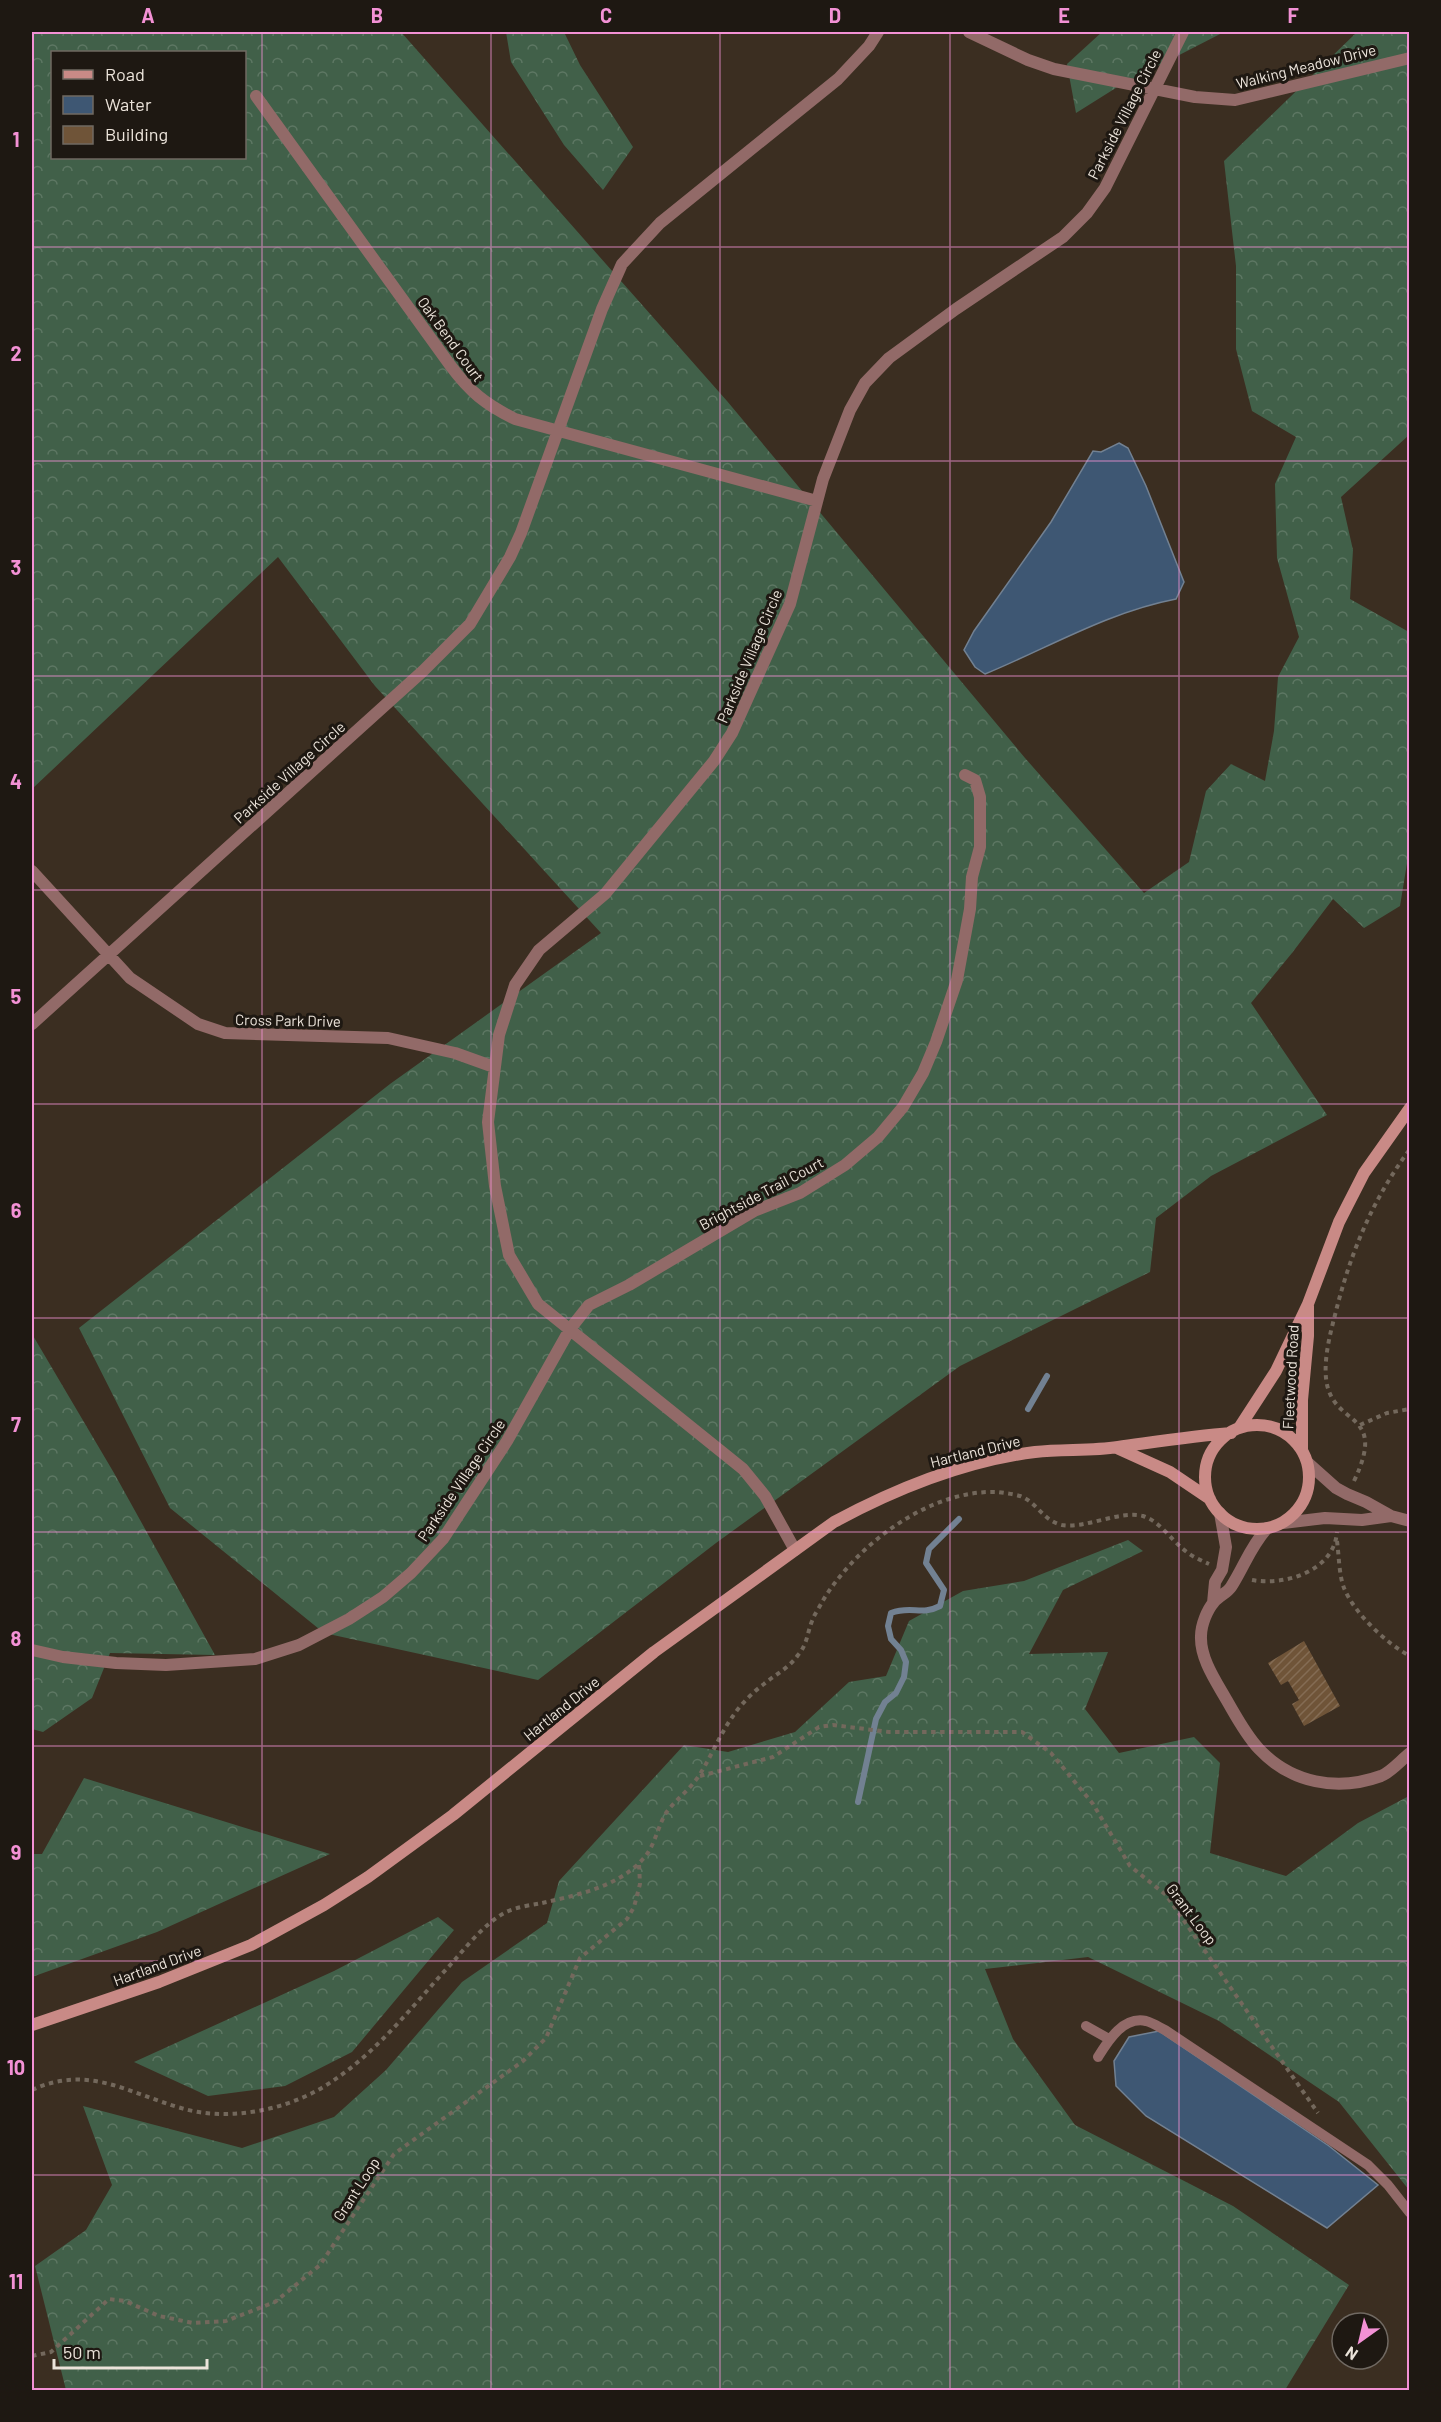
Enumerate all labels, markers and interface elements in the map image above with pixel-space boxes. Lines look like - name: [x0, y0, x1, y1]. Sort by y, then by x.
- text: A: [141, 3, 155, 27]
- text: B: [371, 3, 383, 27]
- text: C: [600, 3, 612, 27]
- text: D: [829, 3, 841, 27]
- text: E: [1058, 3, 1070, 27]
- text: F: [1287, 3, 1299, 27]
- street label: Walking Meadow Drive: [1234, 40, 1378, 92]
- street label: Parkside Village Circle: [1083, 46, 1165, 182]
- legend: [51, 51, 246, 159]
- text: Road: [105, 63, 145, 85]
- text: Water: [105, 93, 152, 115]
- text: Building: [105, 123, 168, 145]
- text: 1: [12, 127, 20, 151]
- street label: Oak Bend Court: [414, 293, 488, 385]
- text: 2: [10, 341, 22, 365]
- text: 3: [11, 555, 21, 579]
- street label: Parkside Village Circle: [713, 586, 785, 726]
- street label: Parkside Village Circle: [230, 717, 348, 827]
- text: 4: [10, 769, 22, 793]
- text: 5: [11, 984, 22, 1008]
- street label: Cross Park Drive: [235, 1010, 341, 1030]
- street label: Brightside Trail Court: [696, 1153, 826, 1233]
- text: 6: [11, 1198, 22, 1222]
- street label: Fleetwood Road: [1278, 1324, 1302, 1430]
- text: 7: [11, 1412, 21, 1436]
- street label: Parkside Village Circle: [413, 1416, 509, 1544]
- street label: Hartland Drive: [928, 1431, 1022, 1471]
- text: 8: [11, 1626, 22, 1650]
- street label: Hartland Drive: [519, 1672, 603, 1744]
- text: 9: [11, 1840, 21, 1864]
- street label: Grant Loop: [1163, 1880, 1221, 1948]
- street label: Hartland Drive: [111, 1941, 203, 1989]
- text: 10: [7, 2055, 25, 2079]
- street label: Grant Loop: [329, 2154, 383, 2224]
- text: 11: [9, 2269, 23, 2293]
- north arrow: [1330, 2311, 1390, 2371]
- scale bar: [54, 2332, 207, 2370]
- text: 50 m: [63, 2341, 101, 2363]
- text: N: [1342, 2343, 1361, 2365]

